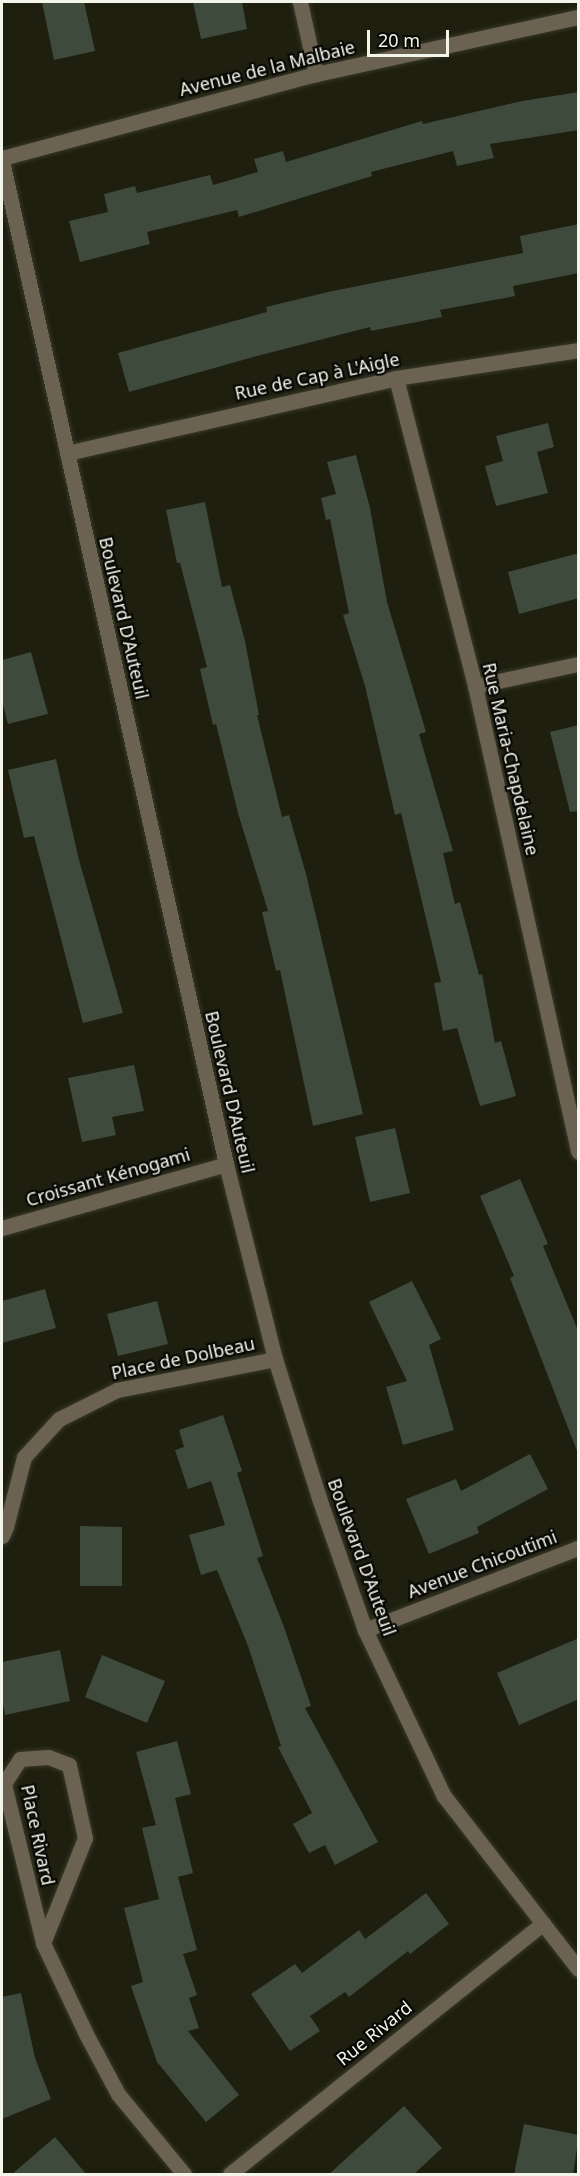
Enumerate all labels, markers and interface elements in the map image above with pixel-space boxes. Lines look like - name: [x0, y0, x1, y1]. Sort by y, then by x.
- scale bar: [370, 18, 452, 56]
- text: 20 m: [378, 28, 420, 52]
- street label: Avenue de la Malbaie: [177, 36, 357, 100]
- street label: Rue de Cap à L'Aigle: [233, 348, 401, 404]
- street label: Boulevard D'Auteuil: [95, 535, 153, 701]
- street label: Rue Maria-Chapdelaine: [478, 661, 544, 857]
- street label: Boulevard D'Auteuil: [201, 1009, 259, 1175]
- street label: Croissant Kénogami: [24, 1143, 192, 1211]
- street label: Place de Dolbeau: [109, 1332, 257, 1384]
- street label: Boulevard D'Auteuil: [323, 1475, 401, 1639]
- street label: Avenue Chicoutimi: [404, 1526, 560, 1602]
- street label: Place Rivard: [17, 1783, 59, 1887]
- street label: Rue Rivard: [332, 1996, 416, 2070]

